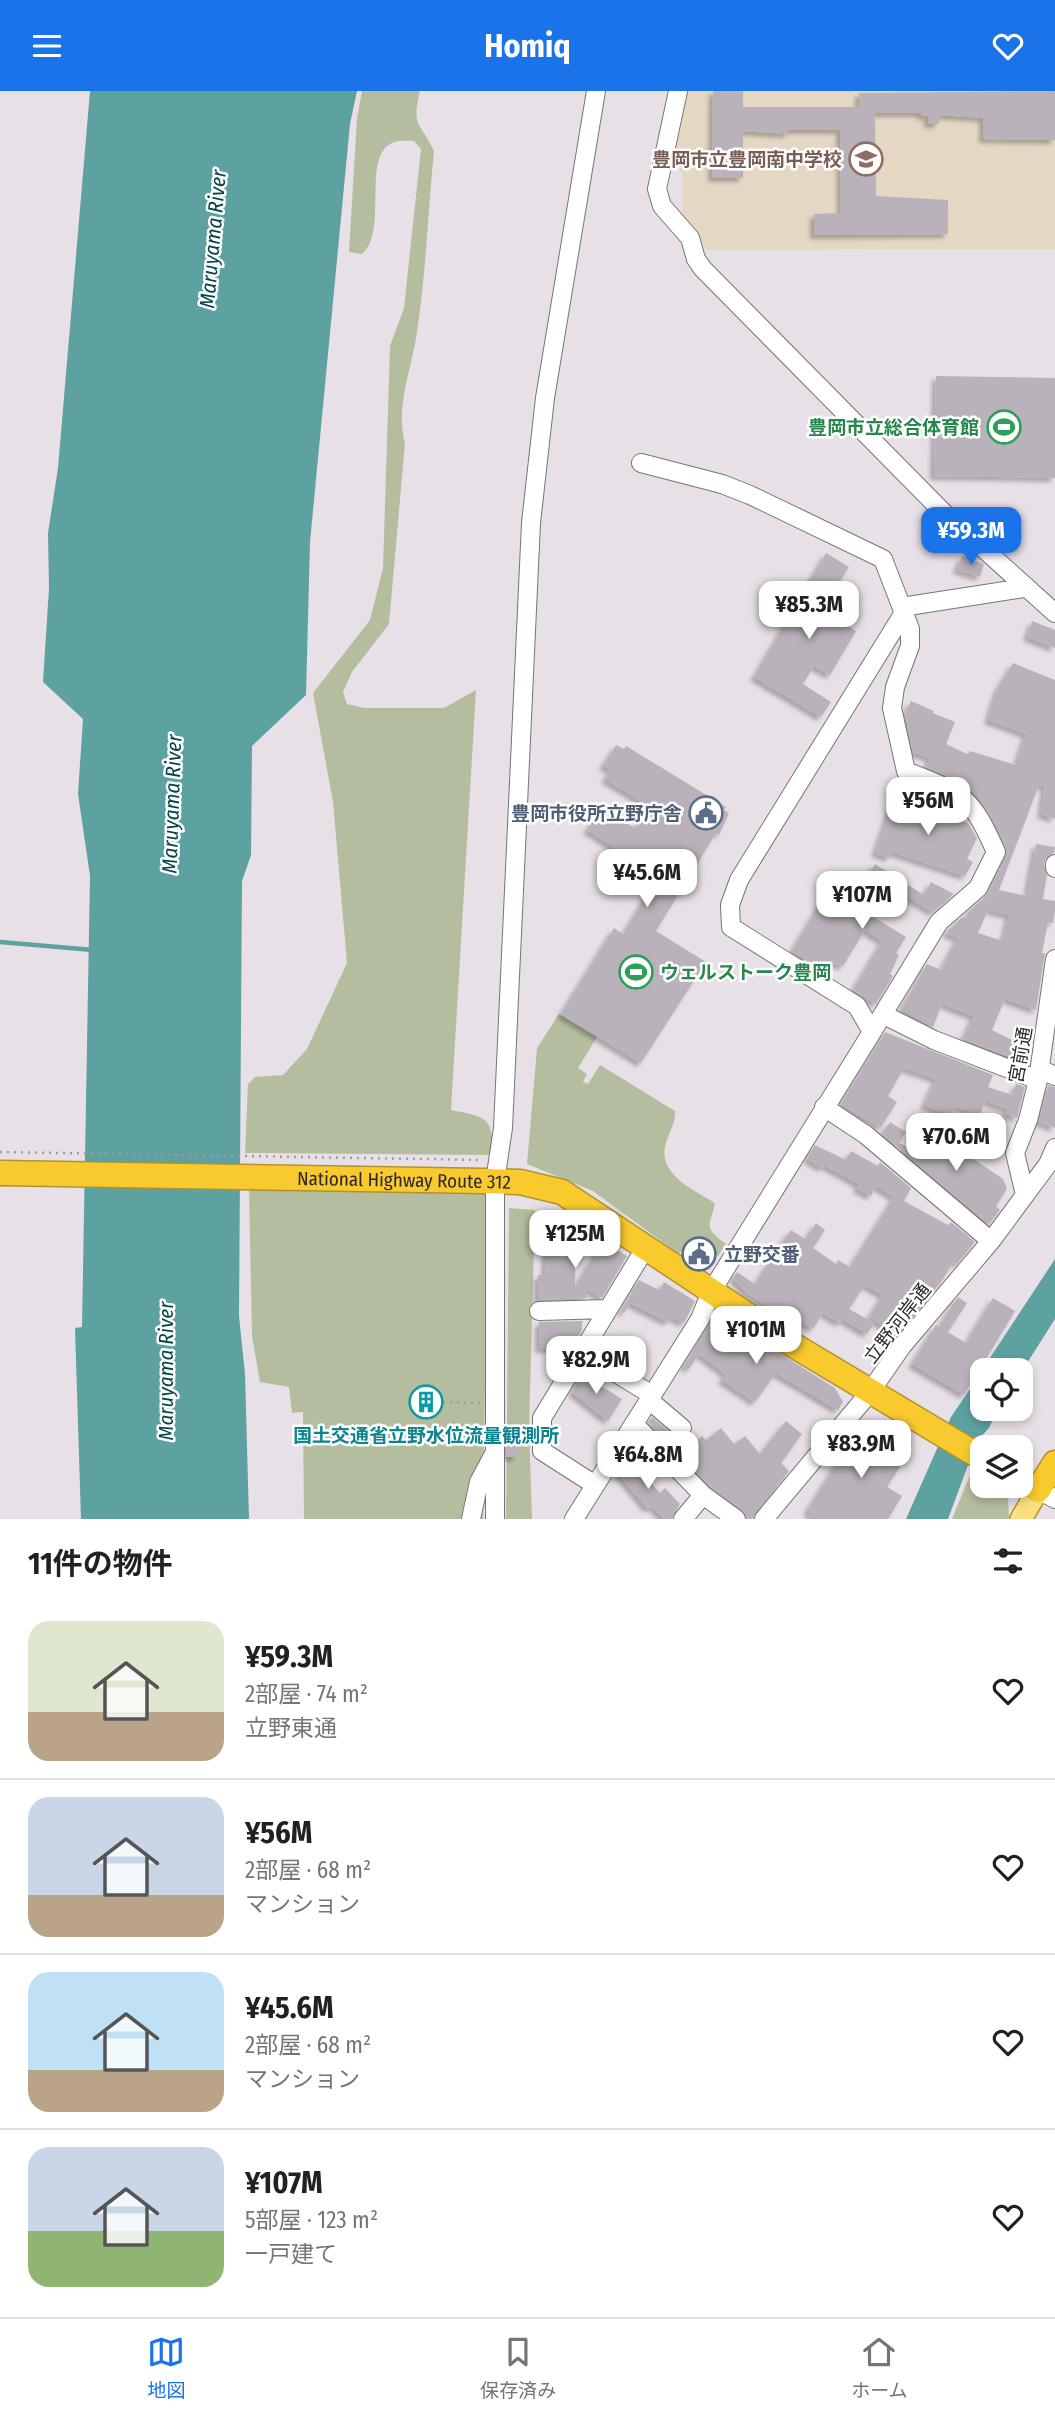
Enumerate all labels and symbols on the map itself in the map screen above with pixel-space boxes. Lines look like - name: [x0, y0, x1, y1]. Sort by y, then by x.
- school or university icon: 豊岡市立豊岡南中学校: [847, 140, 885, 178]
- place label: 豊岡市立豊岡南中学校: [652, 148, 842, 171]
- water label: Maruyama River: [194, 168, 232, 309]
- sports icon: 豊岡市立総合体育館: [985, 408, 1023, 446]
- place label: 豊岡市立総合体育館: [808, 416, 979, 439]
- pin: ¥59.3M: [914, 507, 1028, 567]
- pin: ¥85.3M: [752, 581, 866, 641]
- water label: Maruyama River: [157, 733, 187, 874]
- pin: ¥56M: [887, 777, 969, 837]
- public building icon: 豊岡市役所立野庁舎: [687, 794, 725, 832]
- place label: 豊岡市役所立野庁舎: [511, 802, 682, 825]
- pin: ¥45.6M: [590, 849, 704, 909]
- pin: ¥107M: [813, 871, 911, 931]
- sports icon: ウェルストーク豊岡: [617, 953, 655, 991]
- place label: ウェルストーク豊岡: [660, 961, 831, 984]
- street label: 宮前通: [1004, 1025, 1037, 1085]
- pin: ¥70.6M: [899, 1114, 1013, 1173]
- street label: National Highway Route 312: [297, 1167, 511, 1194]
- pin: ¥125M: [526, 1211, 624, 1270]
- public building icon: 立野交番: [680, 1235, 718, 1273]
- place label: 立野交番: [724, 1243, 800, 1266]
- street label: 立野河岸通: [859, 1279, 936, 1368]
- water label: Maruyama River: [153, 1301, 179, 1440]
- pin: ¥101M: [707, 1307, 805, 1366]
- pin: ¥82.9M: [539, 1337, 653, 1396]
- building icon: 国土交通省立野水位流量観測所: [407, 1383, 445, 1421]
- pin: ¥83.9M: [804, 1421, 918, 1480]
- place label: 国土交通省立野水位流量観測所: [293, 1424, 559, 1447]
- pin: ¥64.8M: [591, 1431, 705, 1491]

